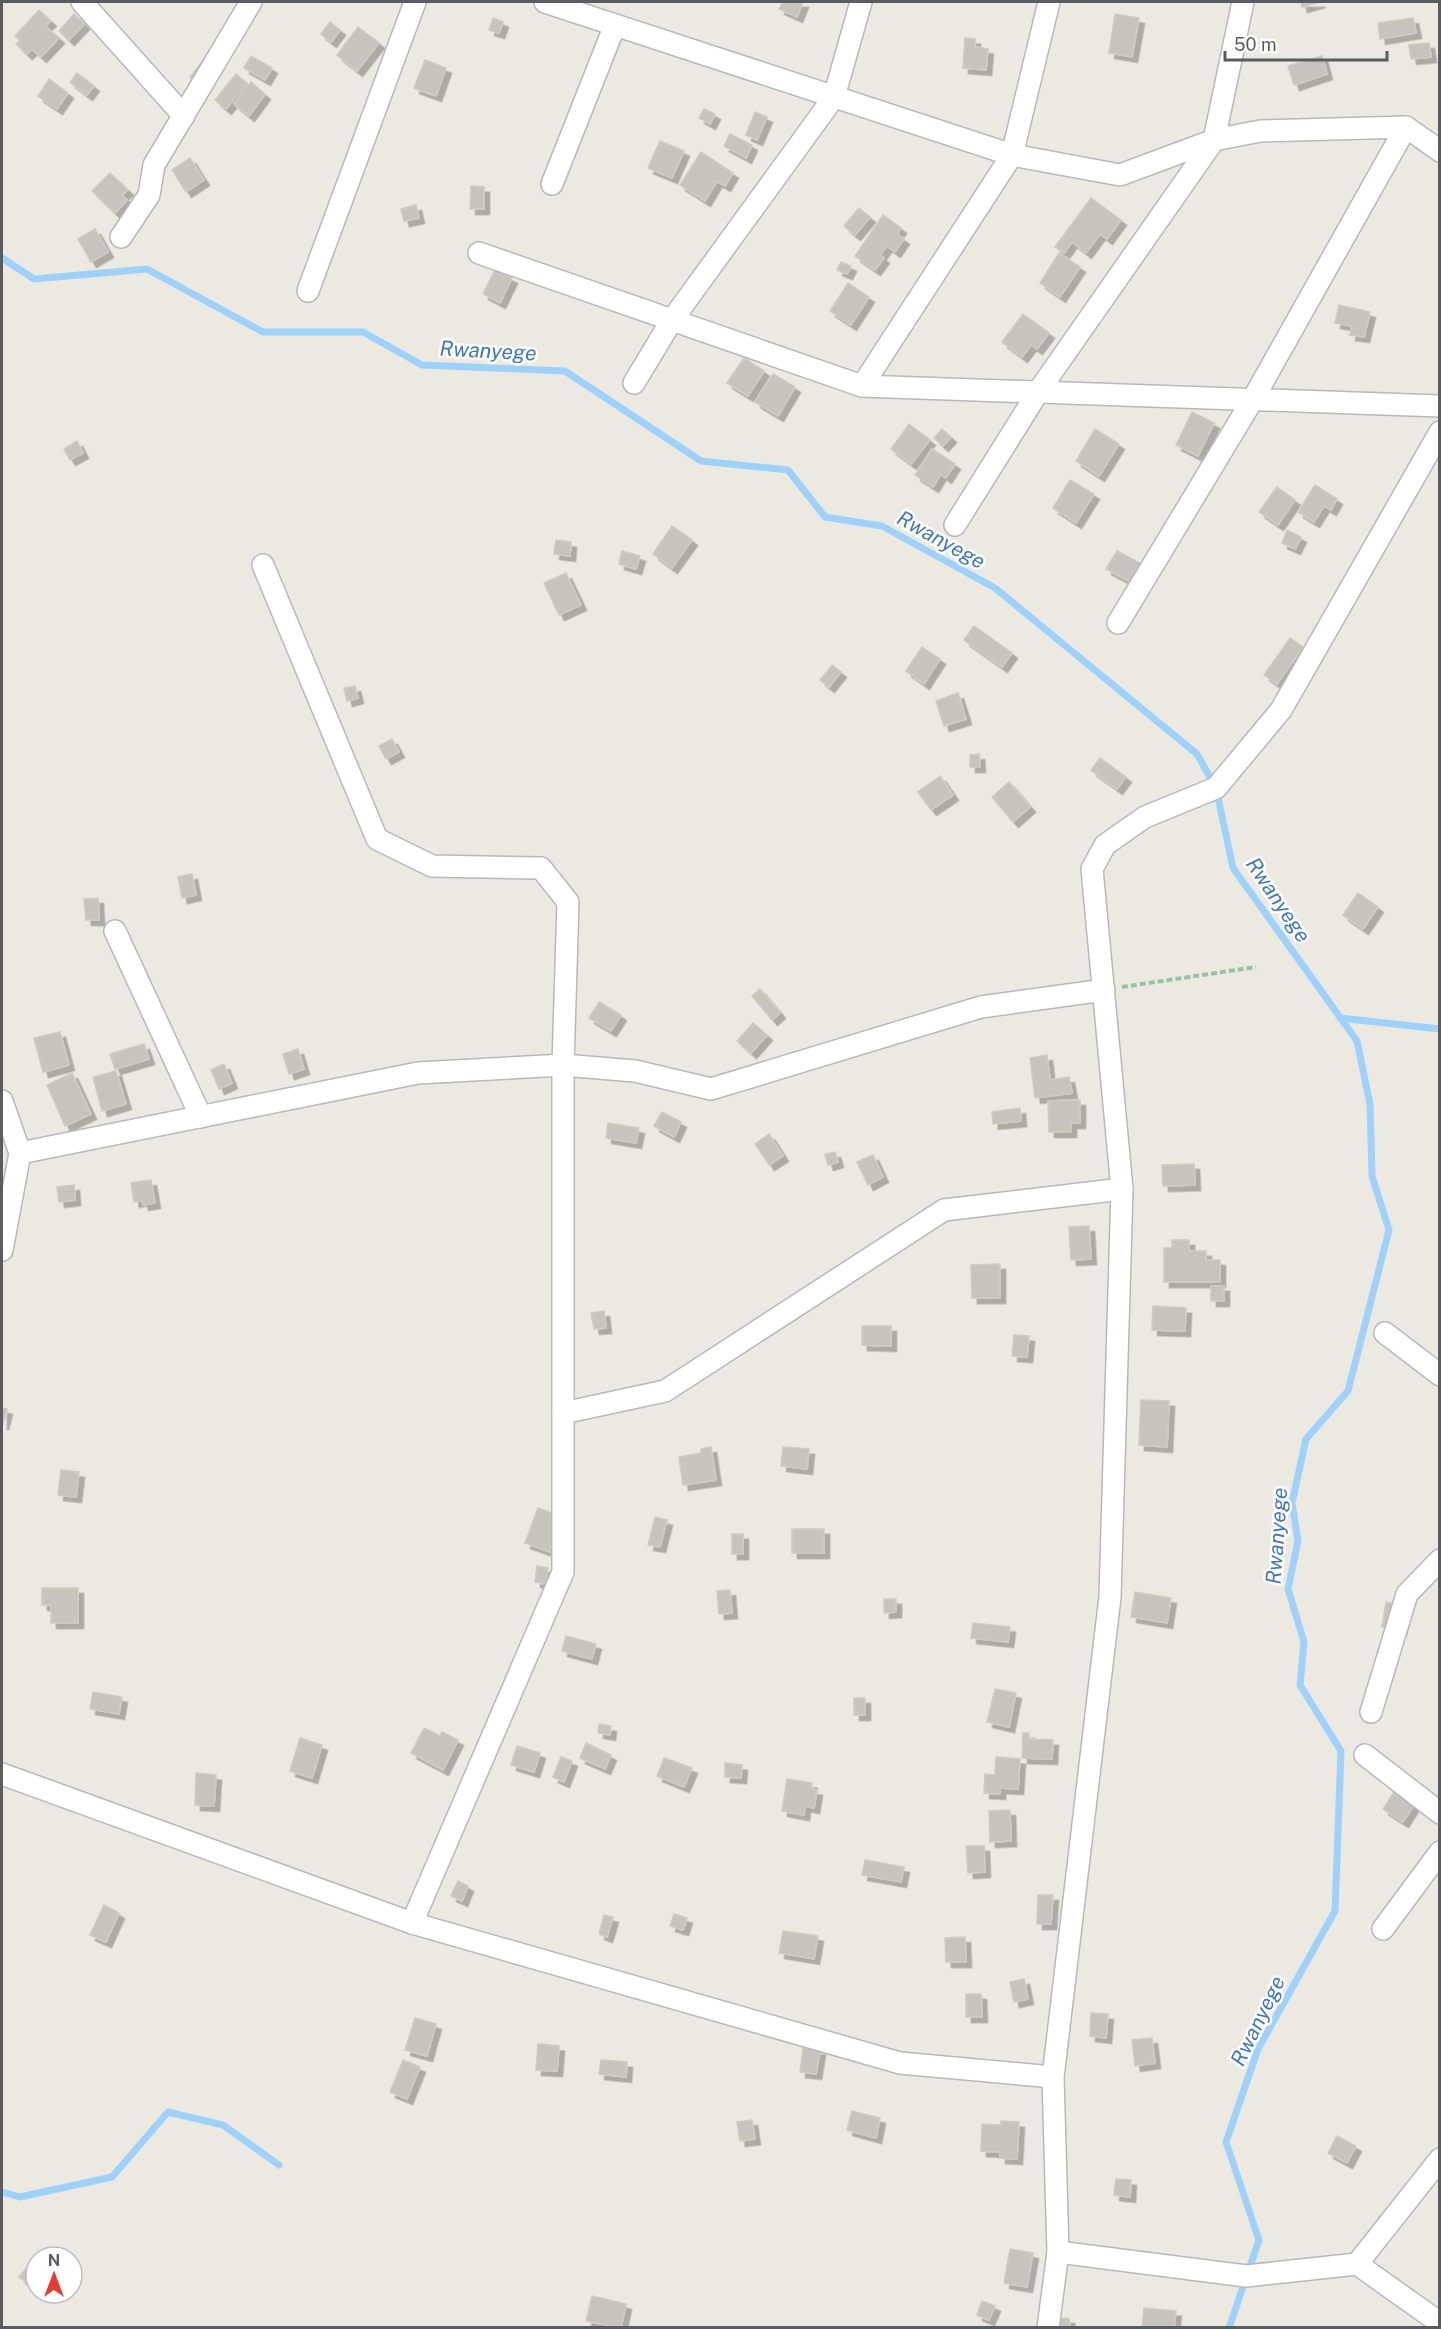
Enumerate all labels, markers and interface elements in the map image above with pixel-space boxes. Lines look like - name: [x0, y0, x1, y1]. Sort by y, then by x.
- scale bar: [1225, 24, 1387, 62]
- text: 50 m: [1234, 34, 1277, 55]
- water label: Rwanyege: [439, 335, 537, 366]
- water label: Rwanyege: [893, 505, 990, 574]
- water label: Rwanyege: [1241, 853, 1316, 947]
- water label: Rwanyege: [1261, 1487, 1292, 1585]
- water label: Rwanyege: [1225, 1972, 1290, 2070]
- north arrow: [24, 2245, 84, 2305]
- text: N: [48, 2251, 60, 2270]

